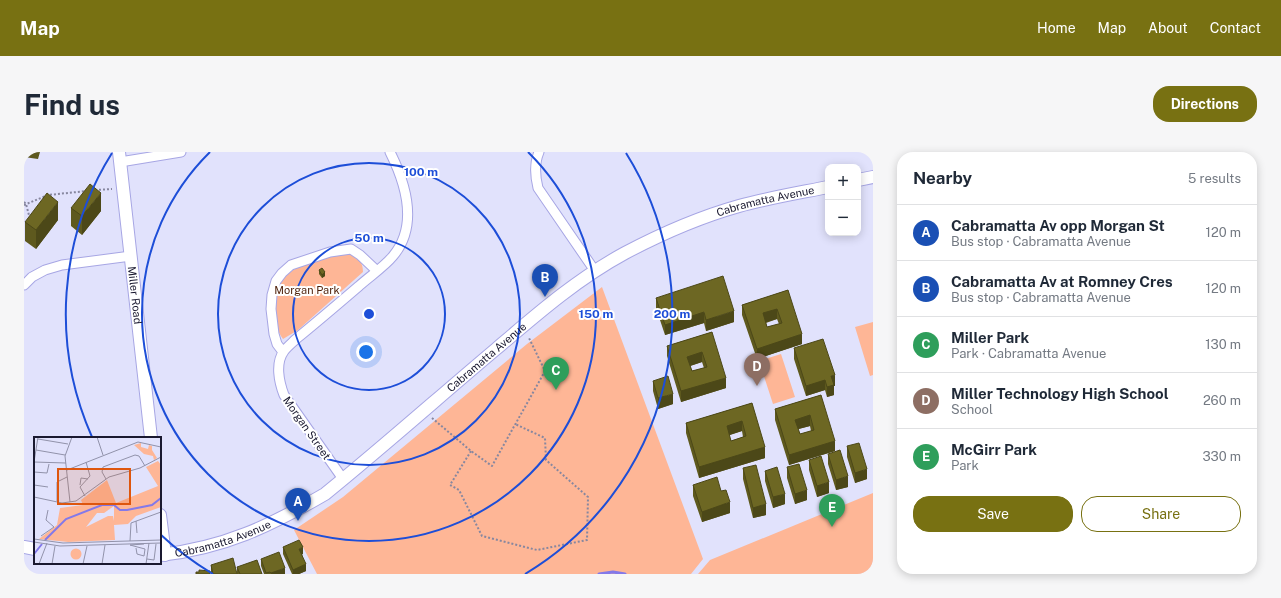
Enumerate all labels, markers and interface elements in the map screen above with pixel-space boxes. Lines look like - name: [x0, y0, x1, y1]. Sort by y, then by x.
- text: Map: [20, 17, 60, 39]
- text: Home: [1037, 20, 1076, 36]
- text: Map: [1098, 20, 1126, 36]
- text: About: [1148, 20, 1188, 36]
- text: Contact: [1210, 20, 1261, 36]
- button: Directions: [1153, 86, 1257, 122]
- text: Find us: [24, 88, 120, 121]
- map controls: [825, 164, 861, 236]
- button: +: [825, 164, 861, 200]
- text: 100 m: [404, 165, 438, 179]
- text: Nearby: [913, 168, 972, 188]
- text: 5 results: [1188, 171, 1241, 186]
- street label: Cabramatta Avenue: [715, 184, 815, 219]
- button: −: [825, 200, 861, 236]
- text: Cabramatta Av opp Morgan St: [951, 217, 1165, 234]
- text: A: [921, 225, 931, 240]
- text: 120 m: [1206, 225, 1241, 240]
- text: 50 m: [354, 231, 384, 245]
- text: Bus stop · Cabramatta Avenue: [951, 234, 1131, 249]
- pin: B: [532, 264, 558, 297]
- street label: Miller Road: [126, 266, 144, 325]
- text: Cabramatta Av at Romney Cres: [951, 273, 1173, 290]
- text: B: [922, 281, 930, 296]
- text: 120 m: [1206, 281, 1241, 296]
- park label: Morgan Park: [274, 284, 340, 296]
- text: Bus stop · Cabramatta Avenue: [951, 290, 1131, 305]
- centre of rings: [362, 307, 376, 321]
- text: 150 m: [579, 307, 613, 321]
- text: 200 m: [654, 307, 690, 321]
- street label: Cabramatta Avenue: [444, 320, 528, 394]
- text: Miller Park: [951, 329, 1029, 346]
- text: C: [921, 337, 931, 352]
- text: 130 m: [1205, 337, 1241, 352]
- your location: [356, 342, 376, 362]
- text: Park · Cabramatta Avenue: [951, 346, 1106, 361]
- pin: D: [744, 353, 770, 386]
- pin: C: [543, 357, 569, 390]
- text: Miller Technology High School: [951, 385, 1169, 402]
- text: D: [921, 393, 931, 408]
- text: 260 m: [1203, 393, 1241, 408]
- street label: Morgan Street: [281, 394, 333, 462]
- text: School: [951, 402, 993, 417]
- inset map: [34, 437, 161, 564]
- text: McGirr Park: [951, 441, 1037, 458]
- text: E: [922, 449, 930, 464]
- text: 330 m: [1202, 449, 1241, 464]
- text: Park: [951, 458, 979, 473]
- pin: A: [285, 488, 311, 521]
- pin: E: [819, 494, 845, 527]
- button: Save: [913, 496, 1073, 532]
- button: Share: [1081, 496, 1241, 532]
- street label: Cabramatta Avenue: [174, 518, 273, 559]

